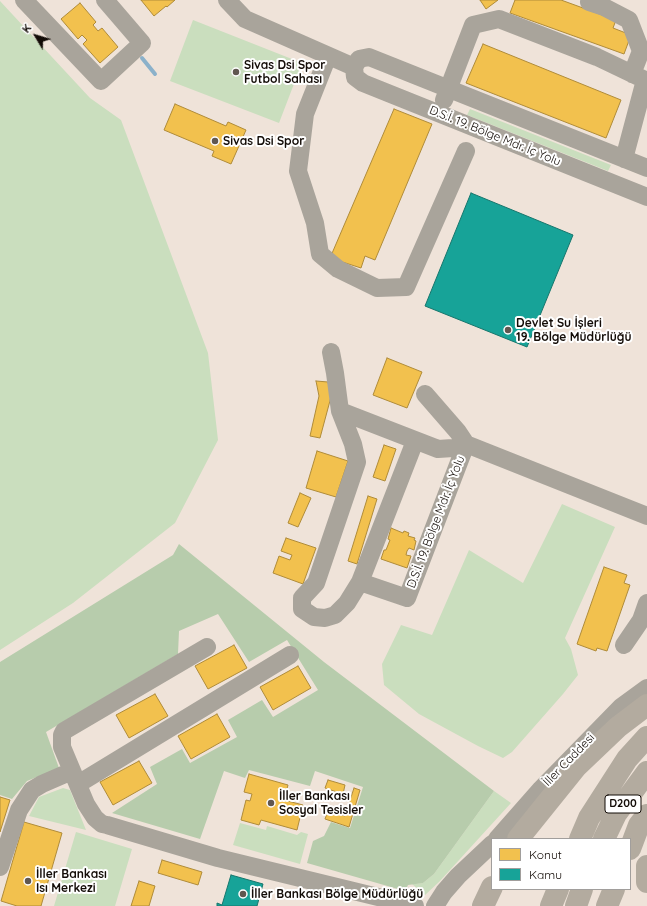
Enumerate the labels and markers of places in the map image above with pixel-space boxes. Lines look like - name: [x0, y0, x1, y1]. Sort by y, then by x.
- place label: Sivas Dsi Spor Futbol Sahası: [244, 58, 325, 86]
- marker: Sivas Dsi Spor Futbol Sahası: [231, 67, 241, 77]
- place label: Sivas Dsi Spor: [223, 134, 304, 148]
- marker: Sivas Dsi Spor: [210, 136, 220, 146]
- place label: Devlet Su İşleri 19. Bölge Müdürlüğü: [516, 316, 631, 344]
- marker: Devlet Su İşleri 19. Bölge Müdürlüğü: [503, 325, 513, 335]
- place label: İller Bankası Sosyal Tesisler: [279, 789, 364, 817]
- marker: İller Bankası Sosyal Tesisler: [266, 798, 276, 808]
- place label: İller Bankası Isı Merkezi: [36, 867, 107, 895]
- marker: İller Bankası Isı Merkezi: [23, 876, 33, 886]
- place label: İller Bankası Bölge Müdürlüğü: [251, 887, 423, 901]
- marker: İller Bankası Bölge Müdürlüğü: [238, 889, 248, 899]

